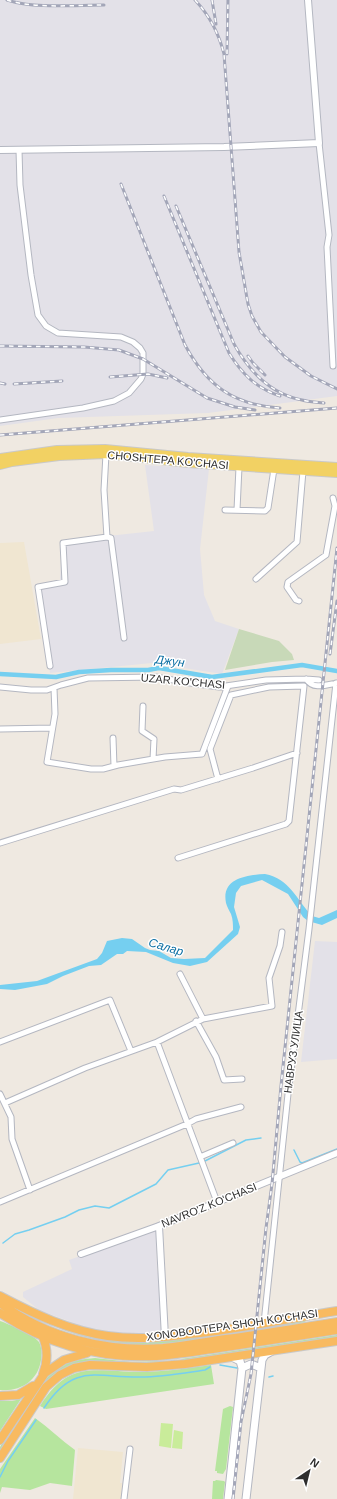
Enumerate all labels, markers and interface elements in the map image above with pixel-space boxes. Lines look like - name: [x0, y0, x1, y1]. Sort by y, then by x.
- street label: CHOSHTEPA KO'CHASI: [107, 449, 229, 471]
- water label: Джун: [153, 652, 186, 670]
- street label: UZAR KO'CHASI: [140, 671, 226, 691]
- water label: Салар: [147, 935, 185, 959]
- street label: НАВРУЗ УЛИЦА: [281, 1009, 305, 1094]
- street label: NAVRO'Z KO'CHASI: [160, 1180, 258, 1230]
- street label: XONOBODTEPA SHOH KO'CHASI: [145, 1307, 319, 1343]
- north arrow: [289, 1451, 329, 1491]
- text: N: [308, 1456, 321, 1470]

